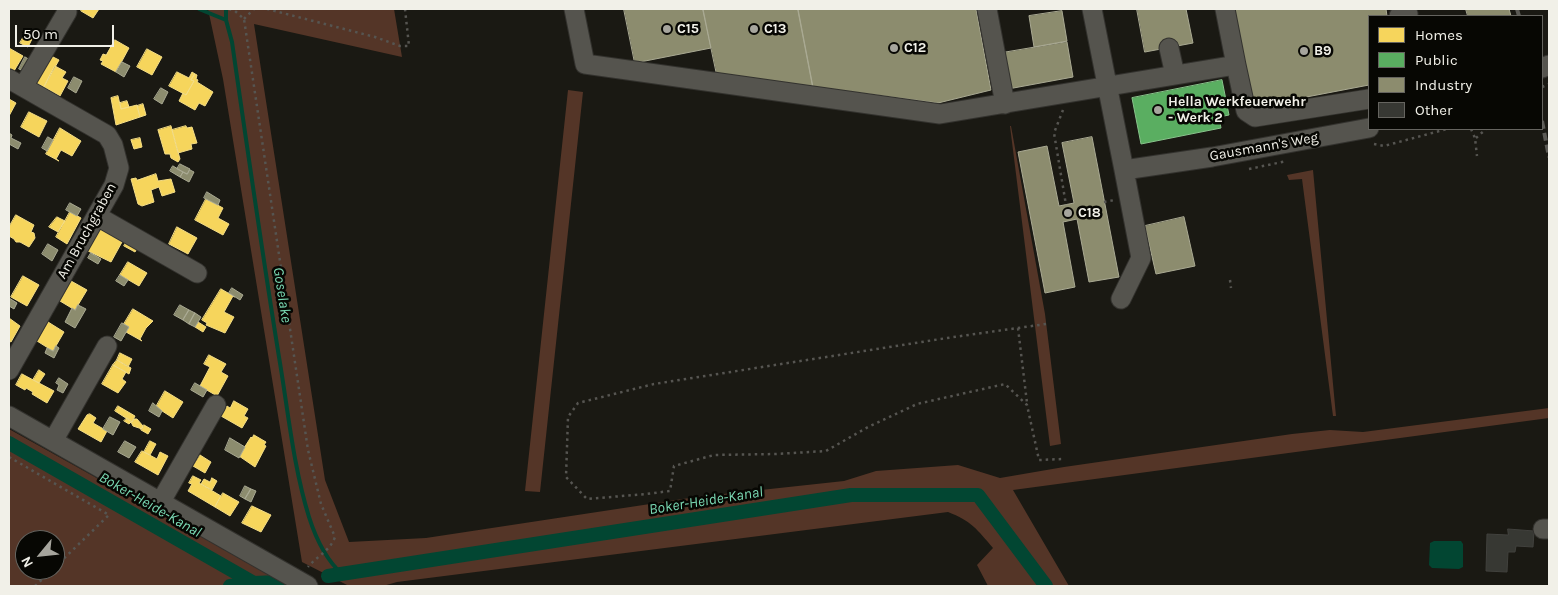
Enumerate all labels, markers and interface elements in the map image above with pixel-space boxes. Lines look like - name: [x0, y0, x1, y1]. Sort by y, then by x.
- scale bar: [18, 15, 116, 47]
- legend: [1368, 15, 1543, 130]
- place label: C15: [677, 21, 699, 37]
- place label: C13: [764, 21, 787, 37]
- marker: C15: [661, 23, 673, 35]
- marker: C13: [748, 23, 760, 35]
- text: 50 m: [23, 25, 58, 43]
- text: Homes: [1415, 26, 1463, 44]
- place label: C12: [904, 40, 926, 56]
- marker: C12: [888, 42, 900, 54]
- place label: B9: [1314, 43, 1332, 59]
- marker: B9: [1298, 45, 1310, 57]
- text: Public: [1415, 51, 1458, 69]
- text: Industry: [1415, 76, 1472, 94]
- place label: Hella Werkfeuerwehr - Werk 2: [1168, 94, 1306, 126]
- text: Other: [1415, 101, 1453, 119]
- marker: Hella Werkfeuerwehr - Werk 2: [1152, 104, 1164, 116]
- street label: Gausmann's Weg: [1208, 129, 1320, 165]
- street label: Am Bruchgraben: [54, 180, 120, 282]
- place label: C18: [1078, 205, 1101, 221]
- marker: C18: [1062, 207, 1074, 219]
- water label: Goselake: [269, 266, 295, 324]
- water label: Boker-Heide-Kanal: [96, 468, 204, 542]
- water label: Boker-Heide-Kanal: [648, 483, 764, 519]
- north arrow: [15, 530, 65, 580]
- text: N: [17, 553, 37, 570]

